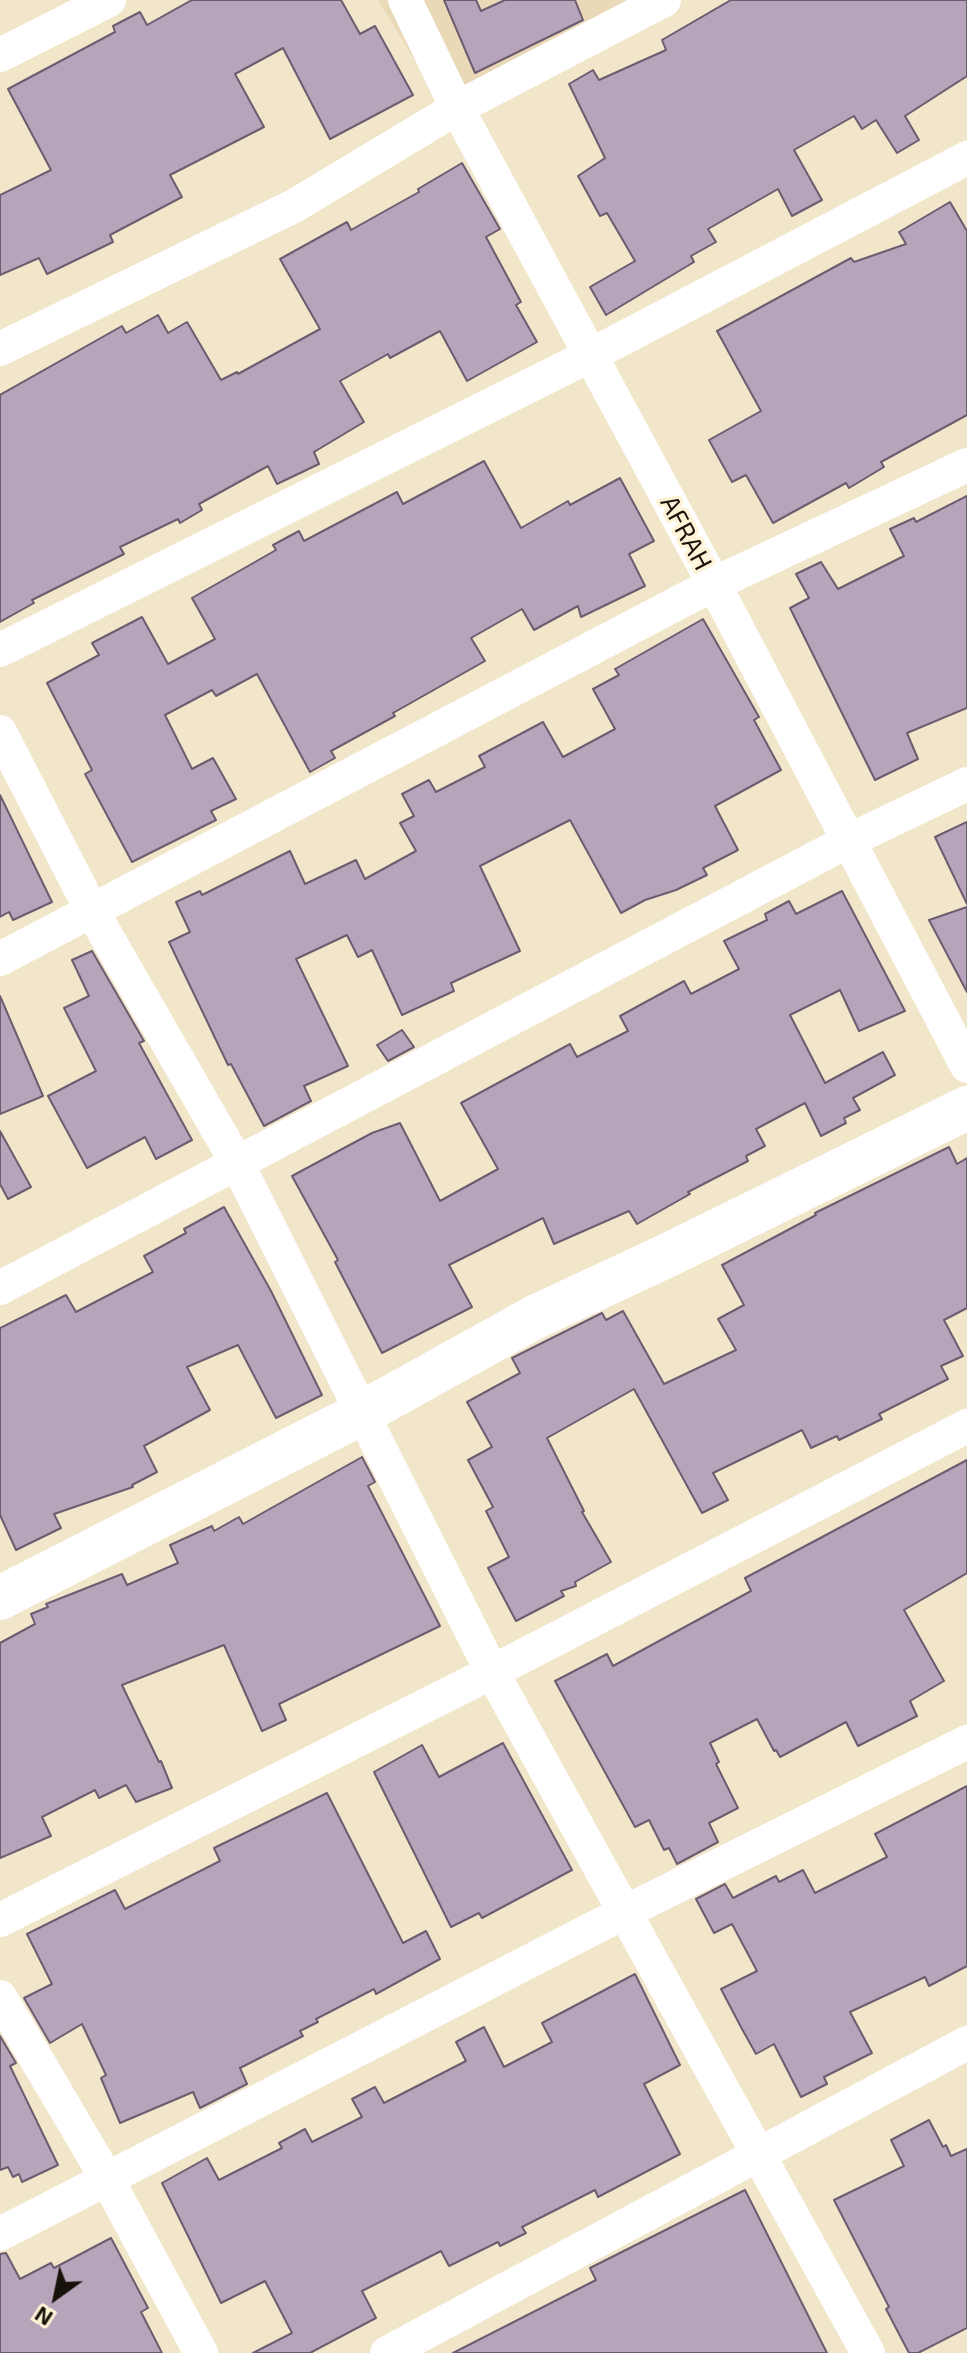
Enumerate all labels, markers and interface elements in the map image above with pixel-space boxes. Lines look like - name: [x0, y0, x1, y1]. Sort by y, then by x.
- street label: AFRAH: [653, 490, 719, 576]
- north arrow: [16, 2257, 96, 2337]
- text: N: [29, 2302, 57, 2332]

